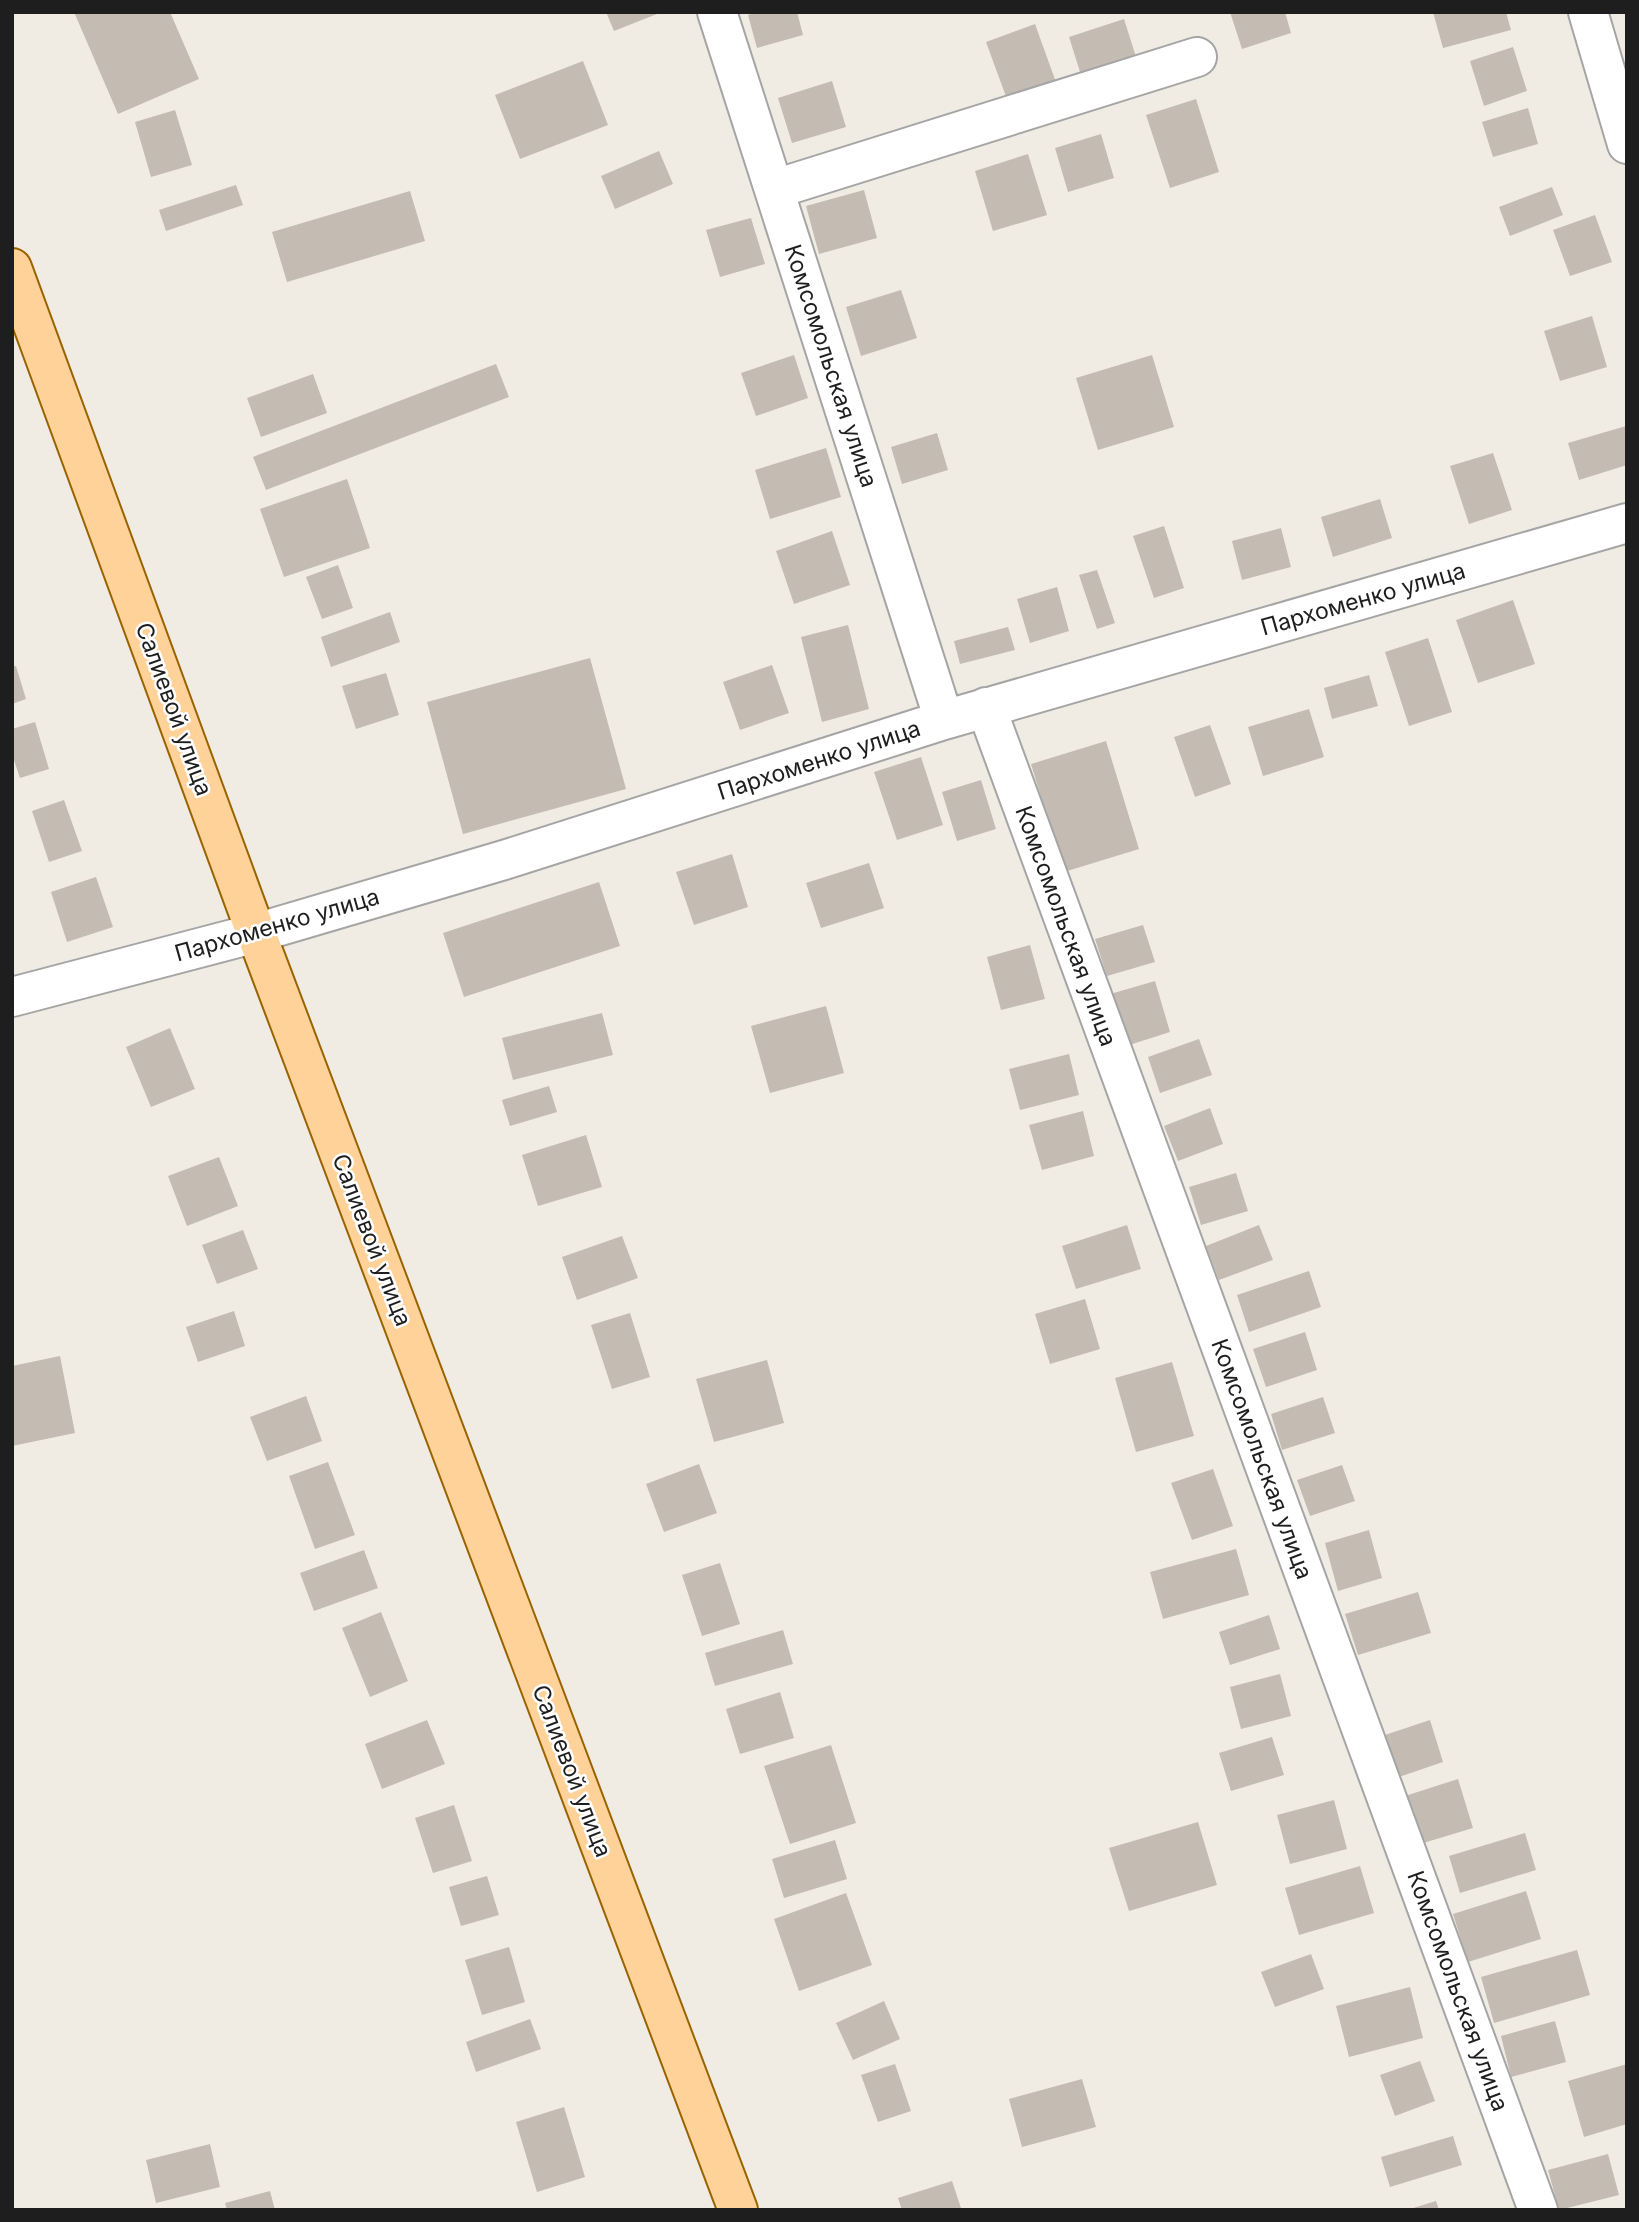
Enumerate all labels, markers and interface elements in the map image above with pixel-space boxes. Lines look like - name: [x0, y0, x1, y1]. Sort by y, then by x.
- street label: Комсомольская улица: [778, 241, 884, 491]
- street label: Пархоменко улица: [1257, 556, 1469, 642]
- street label: Салиевой улица: [130, 619, 218, 799]
- street label: Пархоменко улица: [714, 714, 924, 806]
- street label: Комсомольская улица: [1009, 802, 1123, 1050]
- street label: Пархоменко улица: [171, 882, 383, 968]
- street label: Салиевой улица: [326, 1150, 418, 1330]
- street label: Комсомольская улица: [1205, 1335, 1319, 1583]
- street label: Салиевой улица: [526, 1681, 618, 1861]
- street label: Комсомольская улица: [1401, 1867, 1515, 2115]

